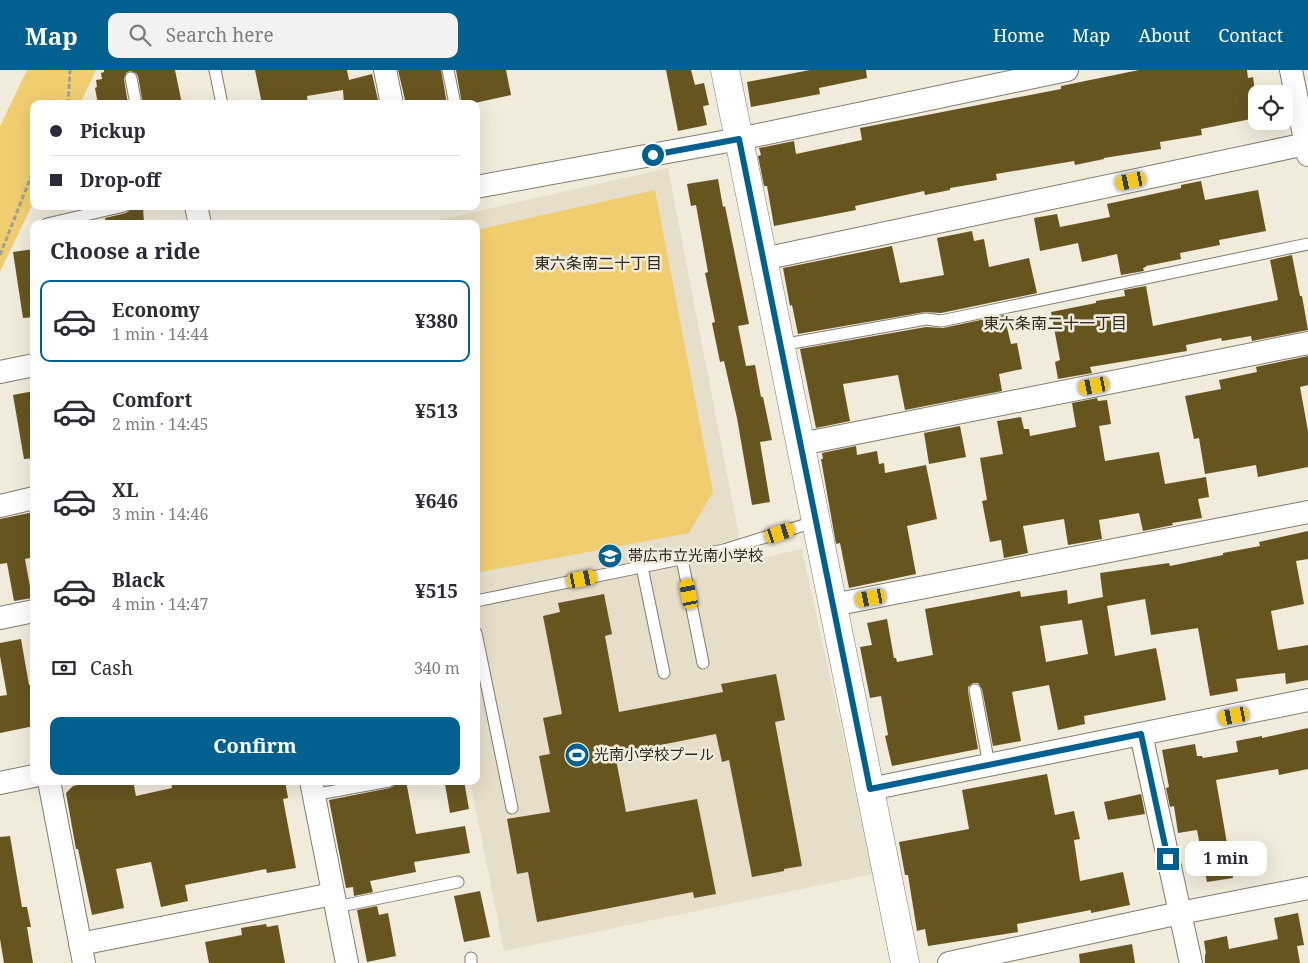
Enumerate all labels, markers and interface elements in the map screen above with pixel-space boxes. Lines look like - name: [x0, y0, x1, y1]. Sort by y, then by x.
- search box: [108, 13, 458, 58]
- text: Map: [25, 19, 78, 52]
- icon: search: [126, 21, 154, 49]
- text: Search here: [166, 22, 274, 48]
- text: Home: [993, 23, 1044, 47]
- text: Map: [1072, 23, 1110, 47]
- text: About: [1138, 23, 1190, 47]
- text: Contact: [1218, 23, 1283, 47]
- map controls: [1248, 85, 1293, 130]
- button: locate: [1248, 85, 1293, 130]
- text: Pickup: [80, 118, 146, 144]
- route start: [642, 144, 664, 166]
- text: Drop-off: [80, 167, 160, 193]
- car: [1114, 171, 1147, 191]
- text: Choose a ride: [50, 235, 200, 265]
- district label: 東六条南二十丁目: [534, 252, 662, 274]
- text: Economy: [112, 297, 200, 323]
- icon: car: [52, 299, 97, 344]
- text: ¥380: [415, 308, 458, 334]
- district label: 東六条南二十一丁目: [983, 312, 1127, 334]
- text: 1 min · 14:44: [112, 323, 208, 345]
- car: [1077, 376, 1110, 396]
- text: Comfort: [112, 387, 192, 413]
- icon: car: [52, 389, 97, 434]
- text: ¥513: [415, 398, 458, 424]
- text: 2 min · 14:45: [112, 413, 208, 435]
- text: XL: [112, 477, 138, 503]
- icon: car: [52, 479, 97, 524]
- text: ¥646: [415, 488, 458, 514]
- text: 3 min · 14:46: [112, 503, 208, 525]
- car: [763, 521, 796, 545]
- school or university icon: 帯広市立光南小学校: [597, 543, 623, 569]
- place label: 帯広市立光南小学校: [628, 545, 763, 565]
- text: Black: [112, 567, 165, 593]
- icon: car: [52, 569, 97, 614]
- car: [565, 569, 598, 589]
- text: ¥515: [415, 578, 458, 604]
- car: [678, 578, 699, 610]
- car: [854, 588, 887, 608]
- text: 4 min · 14:47: [112, 593, 208, 615]
- icon: cash: [50, 654, 78, 682]
- text: Cash: [90, 655, 133, 681]
- text: 340 m: [414, 657, 460, 679]
- car: [1217, 706, 1250, 726]
- button: Confirm: [50, 717, 460, 775]
- sports icon: 光南小学校プール: [564, 742, 590, 768]
- place label: 光南小学校プール: [594, 744, 714, 764]
- callout: 1 min: [1186, 842, 1268, 876]
- text: 1 min: [1203, 847, 1249, 869]
- route end: [1157, 848, 1179, 870]

